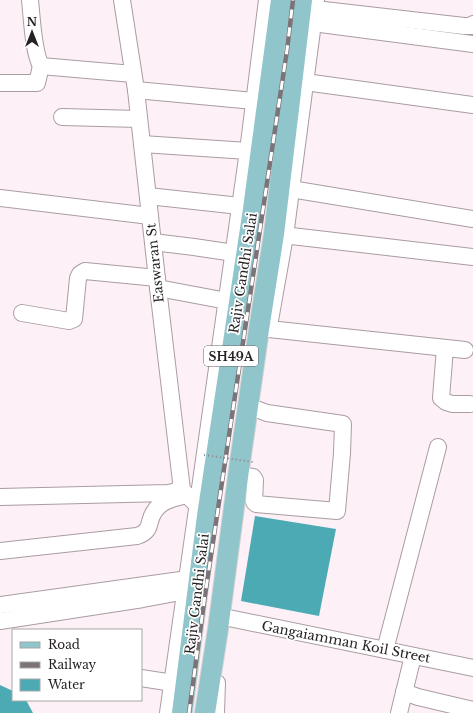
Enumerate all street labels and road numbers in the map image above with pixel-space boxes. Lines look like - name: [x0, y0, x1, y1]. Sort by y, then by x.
- street label: Rajiv Gandhi Salai: [225, 211, 261, 335]
- street label: Easwaran St: [142, 222, 168, 304]
- road number: SH49A: [204, 346, 258, 366]
- street label: Rajiv Gandhi Salai: [181, 532, 213, 656]
- street label: Gangaiamman Koil Street: [260, 617, 432, 667]

